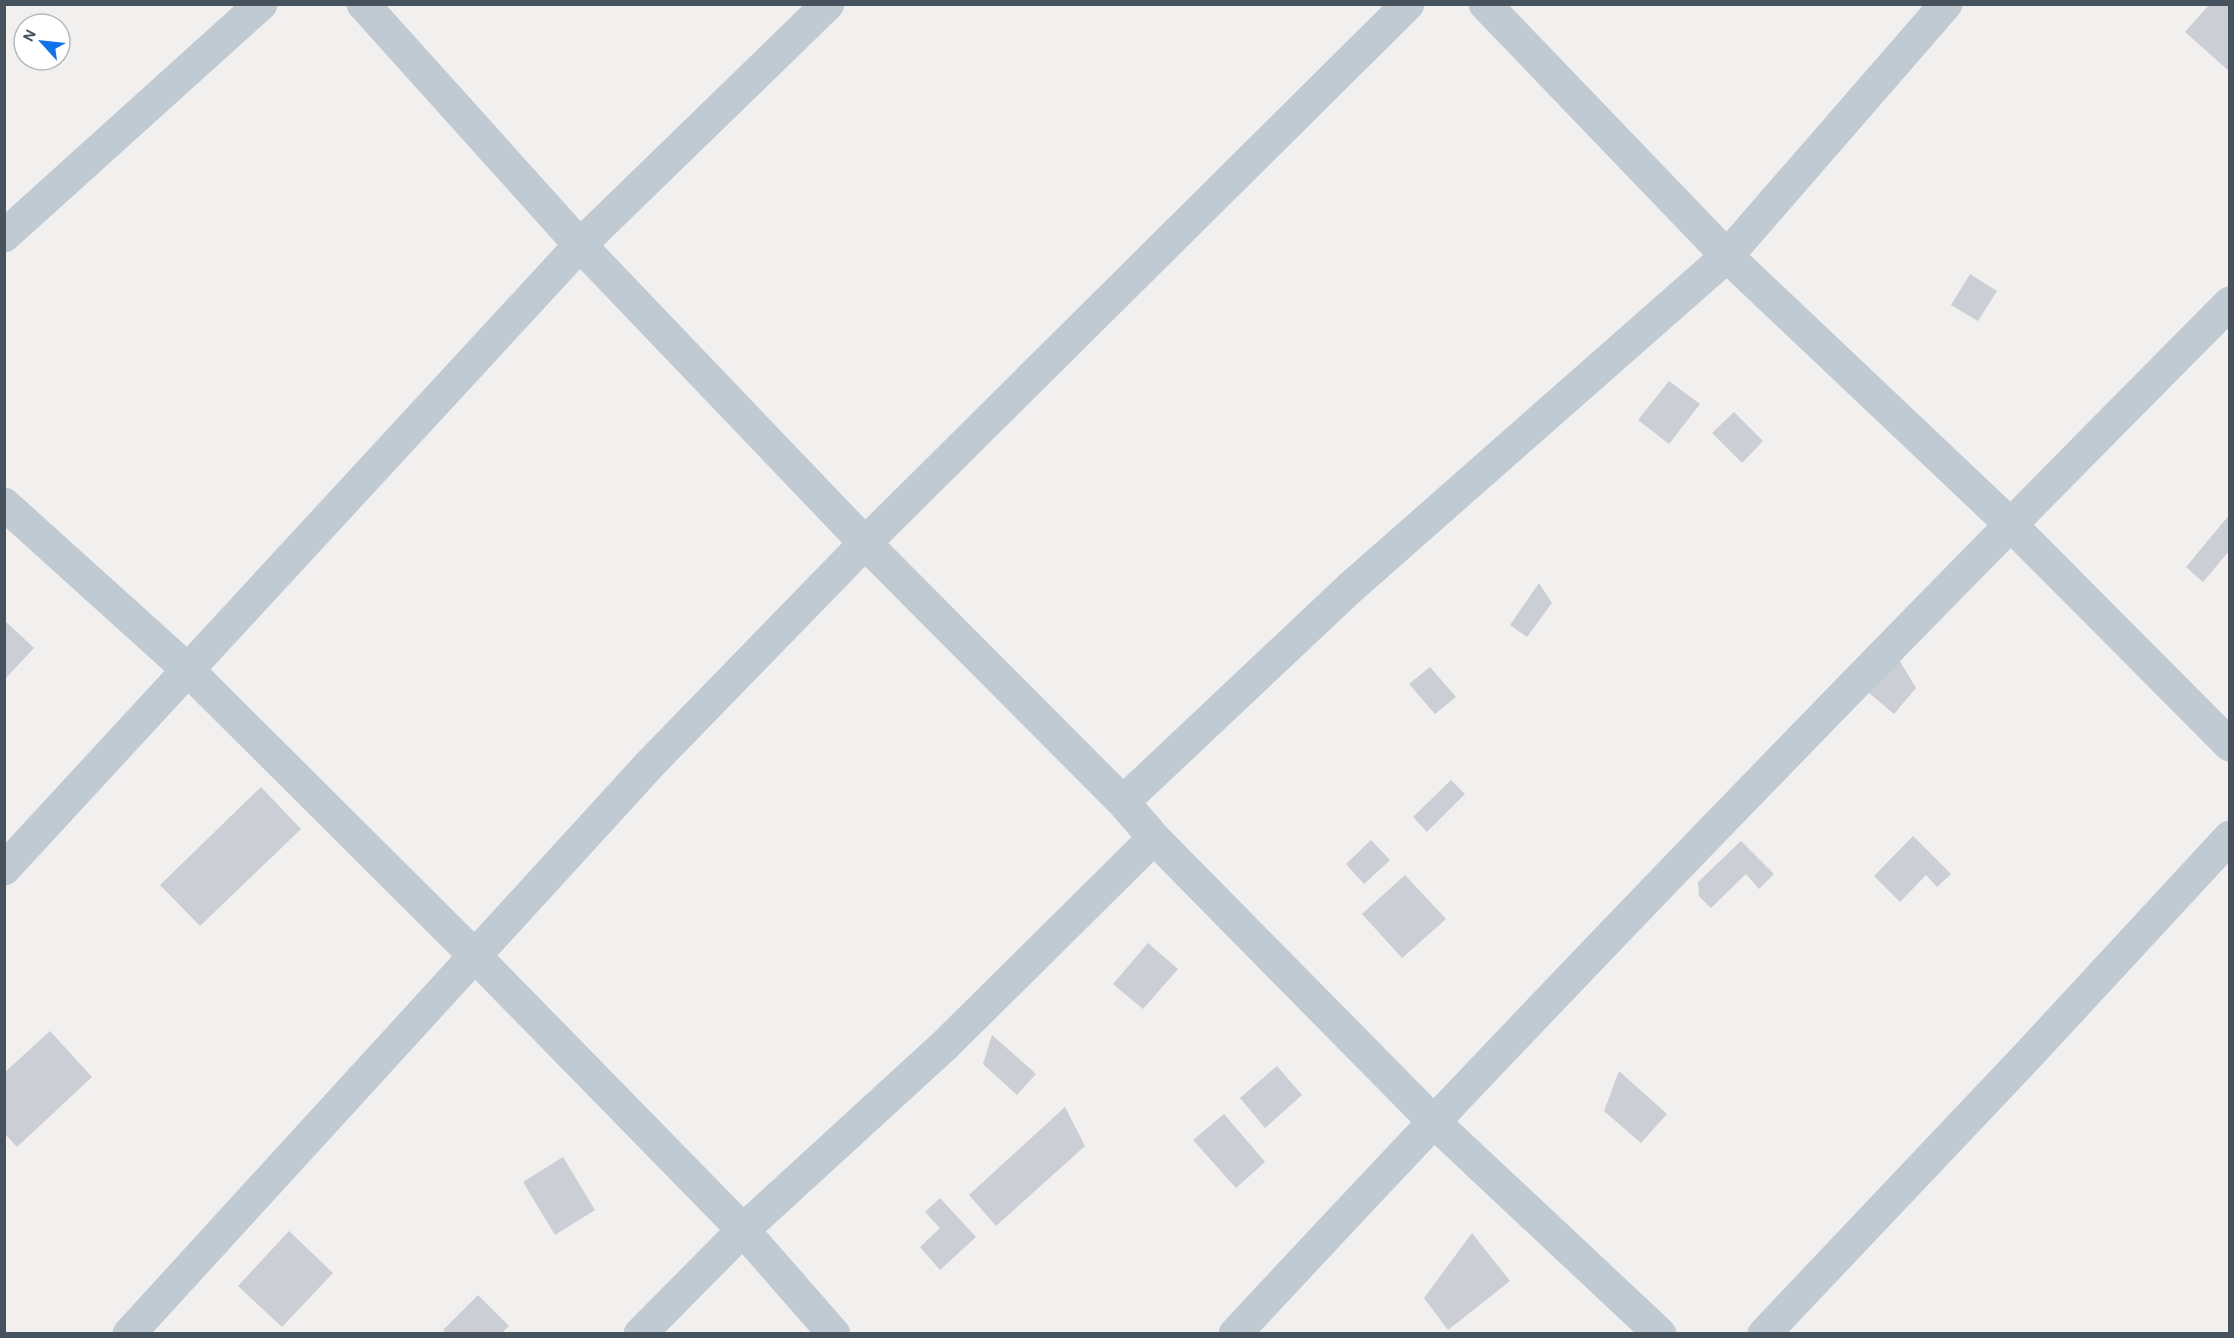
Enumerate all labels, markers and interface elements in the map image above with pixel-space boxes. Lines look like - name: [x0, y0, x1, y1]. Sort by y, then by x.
- north arrow: [12, 12, 72, 72]
- text: N: [20, 27, 39, 44]

